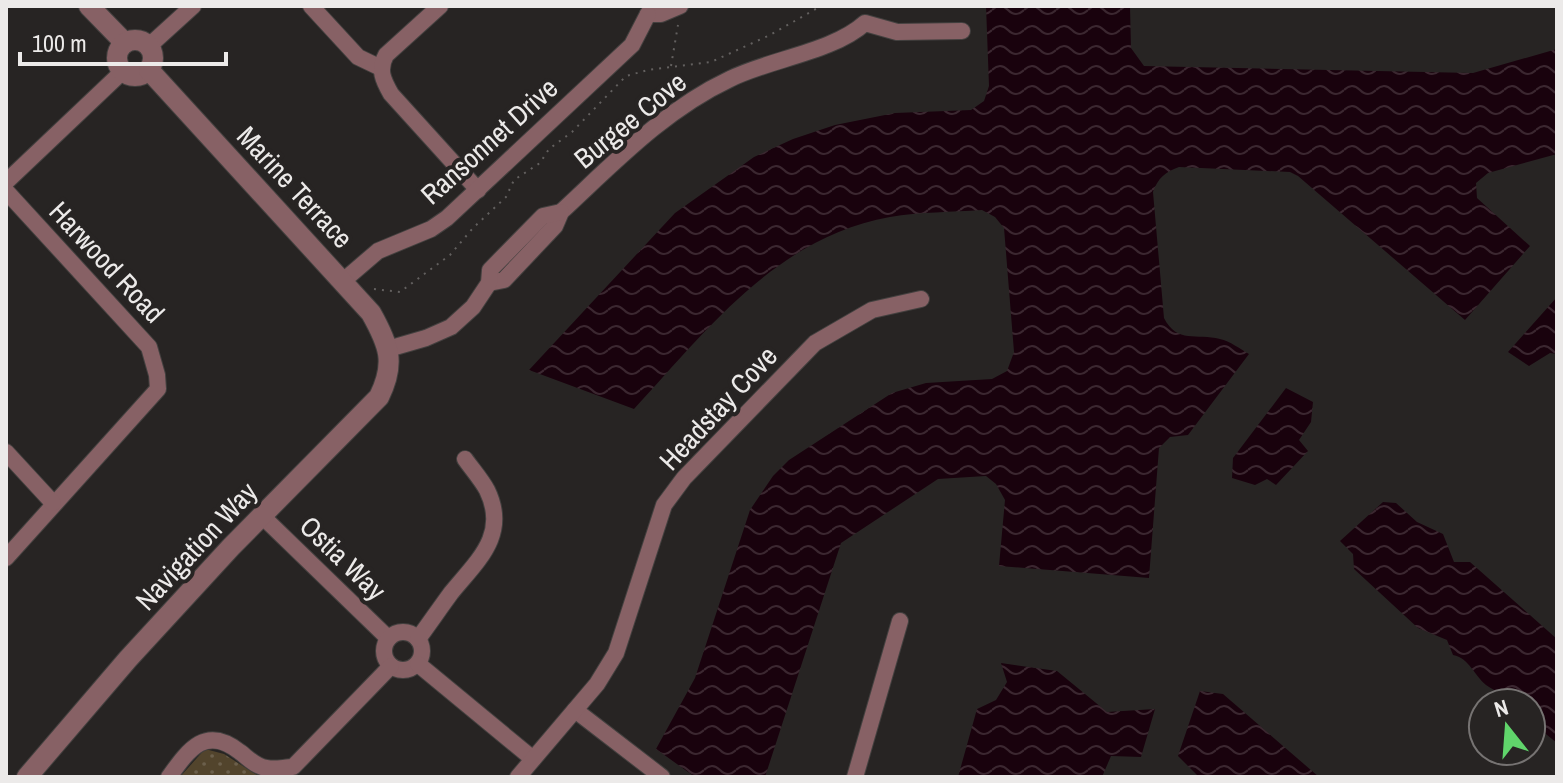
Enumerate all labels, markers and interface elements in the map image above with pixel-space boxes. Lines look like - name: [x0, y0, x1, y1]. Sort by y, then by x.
- scale bar: [20, 16, 226, 66]
- text: 100 m: [32, 27, 87, 59]
- street label: Burgee Cove: [566, 63, 694, 177]
- street label: Ransonnet Drive: [412, 69, 566, 213]
- street label: Marine Terrace: [229, 118, 361, 256]
- street label: Harwood Road: [41, 193, 173, 331]
- street label: Headstay Cove: [651, 338, 785, 478]
- street label: Navigation Way: [127, 473, 266, 618]
- street label: Ostia Way: [292, 507, 395, 609]
- north arrow: [1467, 687, 1547, 767]
- text: N: [1491, 692, 1512, 724]

